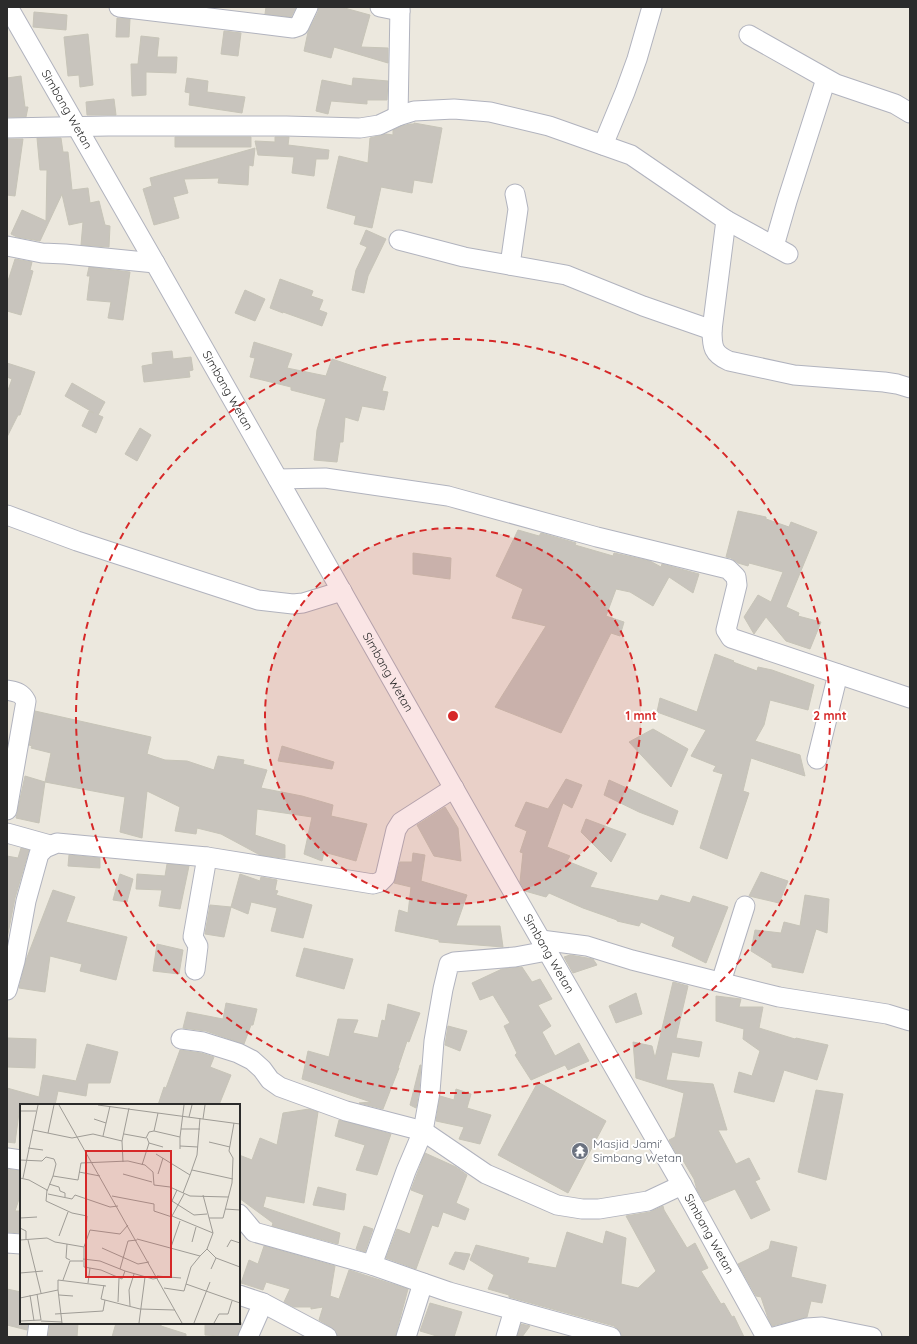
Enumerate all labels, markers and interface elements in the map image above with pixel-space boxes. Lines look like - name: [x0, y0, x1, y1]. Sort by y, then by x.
- street label: Simbang Wetan: [39, 67, 96, 151]
- street label: Simbang Wetan: [199, 348, 257, 433]
- street label: Simbang Wetan: [360, 630, 417, 714]
- text: 1 mnt: [625, 708, 657, 723]
- text: 2 mnt: [813, 708, 847, 723]
- centre of rings: [446, 709, 460, 723]
- street label: Simbang Wetan: [520, 911, 578, 996]
- inset map: [20, 1104, 240, 1324]
- place label: Masjid Jami' Simbang Wetan: [593, 1136, 682, 1165]
- temple icon: Masjid Jami' Simbang Wetan: [570, 1141, 590, 1161]
- street label: Simbang Wetan: [681, 1191, 738, 1276]

